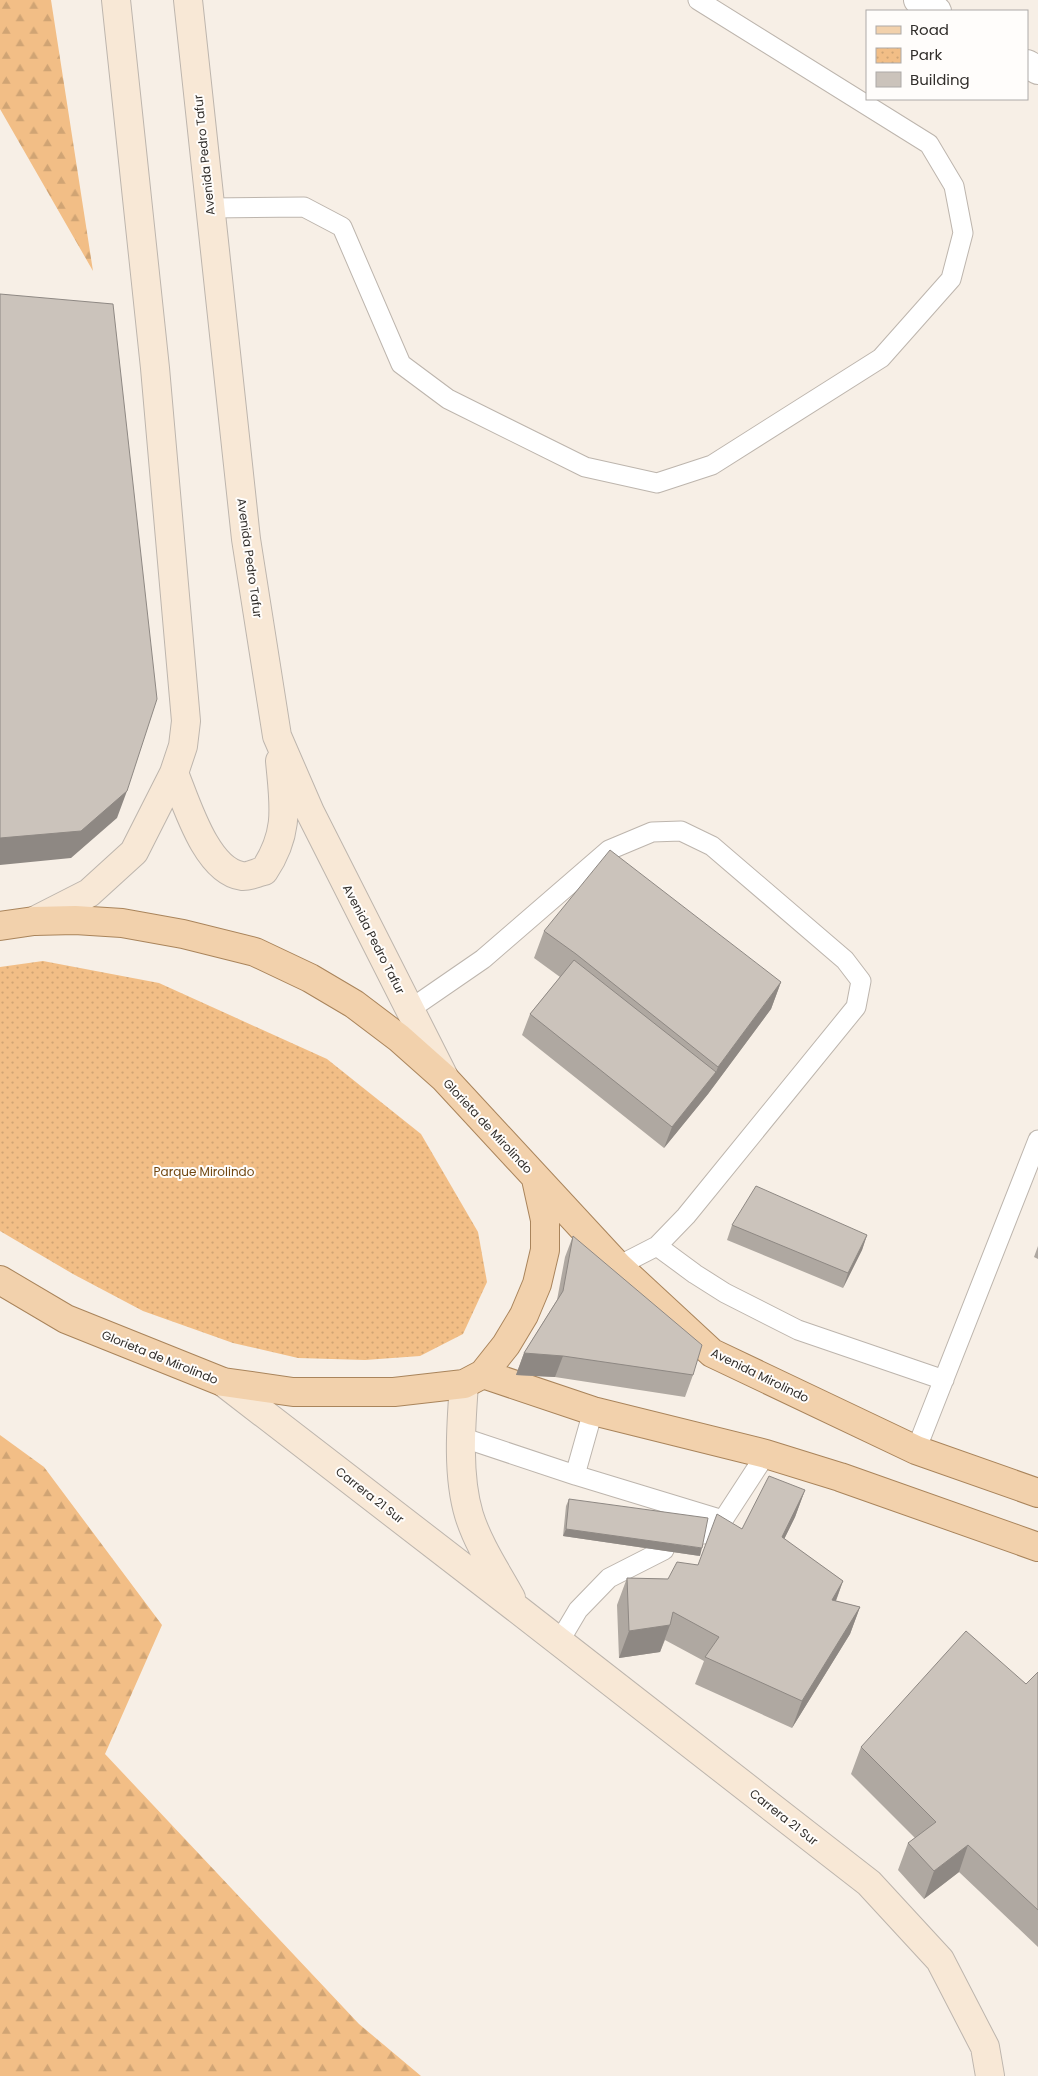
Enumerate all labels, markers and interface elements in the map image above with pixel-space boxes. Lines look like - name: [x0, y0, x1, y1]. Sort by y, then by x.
- legend: [866, 10, 1028, 100]
- text: Road: [910, 19, 949, 40]
- text: Park: [910, 44, 942, 65]
- text: Building: [910, 69, 970, 90]
- street label: Avenida Pedro Tafur: [189, 93, 219, 216]
- street label: Avenida Pedro Tafur: [233, 497, 267, 620]
- street label: Avenida Pedro Tafur: [339, 881, 409, 997]
- street label: Glorieta de Mirolindo: [439, 1075, 537, 1177]
- park label: Parque Mirolindo: [154, 1163, 255, 1180]
- street label: Glorieta de Mirolindo: [99, 1326, 221, 1388]
- street label: Avenida Mirolindo: [708, 1344, 812, 1406]
- street label: Carrera 21 Sur: [332, 1463, 408, 1527]
- street label: Carrera 21 Sur: [746, 1785, 822, 1849]

